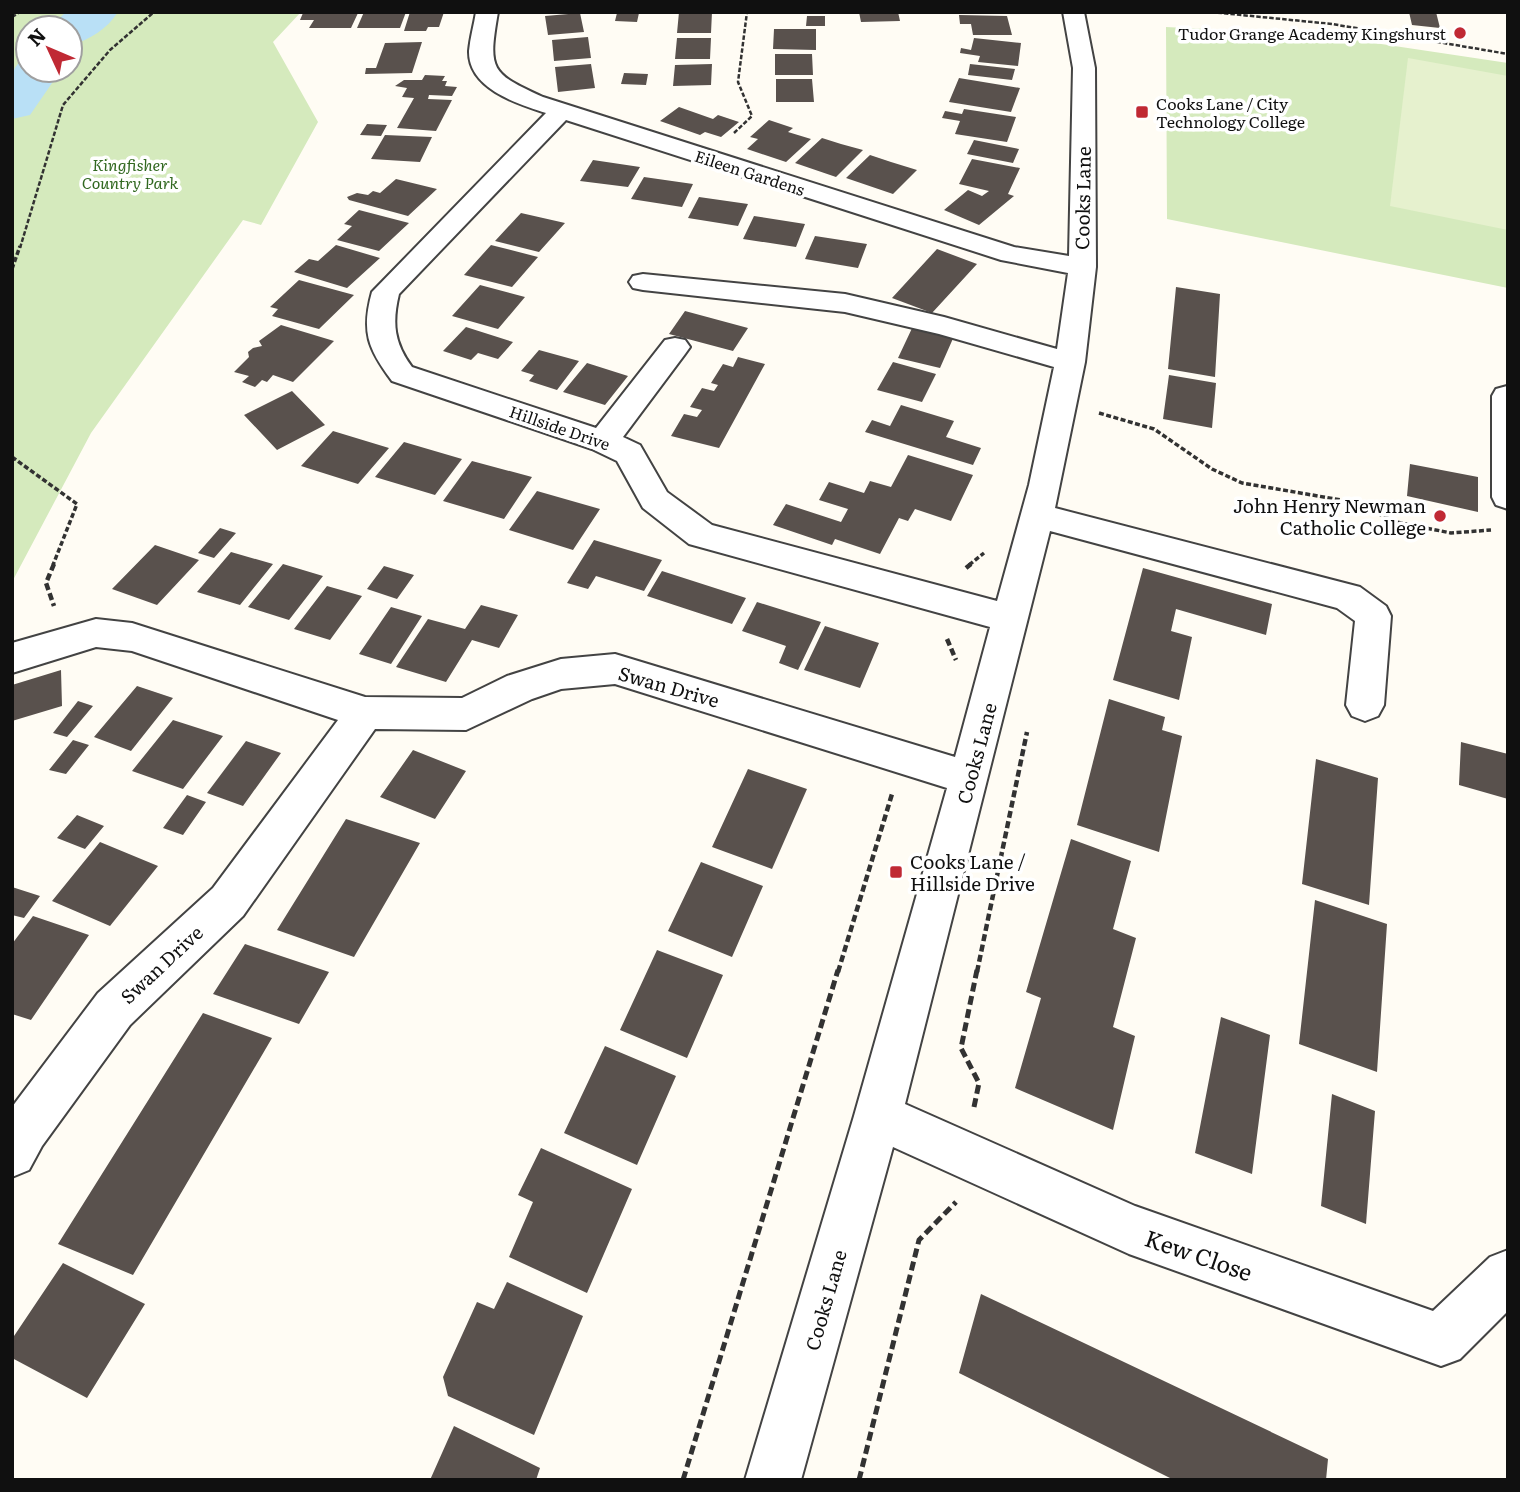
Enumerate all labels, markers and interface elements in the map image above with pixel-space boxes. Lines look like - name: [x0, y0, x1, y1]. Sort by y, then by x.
- north arrow: [14, 14, 84, 84]
- text: N: [20, 21, 52, 52]
- place label: Tudor Grange Academy Kingshurst: [1178, 21, 1447, 45]
- marker: Tudor Grange Academy Kingshurst: [1452, 25, 1468, 41]
- place label: Cooks Lane / City Technology College: [1156, 91, 1305, 133]
- marker: Cooks Lane / City Technology College: [1134, 104, 1150, 120]
- street label: Eileen Gardens: [692, 143, 808, 201]
- street label: Cooks Lane: [1067, 146, 1097, 250]
- park label: Kingfisher Country Park: [82, 152, 178, 194]
- street label: Hillside Drive: [506, 399, 614, 455]
- place label: John Henry Newman Catholic College: [1233, 491, 1426, 541]
- marker: John Henry Newman Catholic College: [1432, 508, 1448, 524]
- street label: Swan Drive: [615, 658, 723, 714]
- street label: Cooks Lane: [949, 699, 1003, 807]
- place label: Cooks Lane / Hillside Drive: [910, 847, 1035, 897]
- marker: Cooks Lane / Hillside Drive: [888, 864, 904, 880]
- street label: Swan Drive: [114, 918, 209, 1010]
- street label: Kew Close: [1141, 1220, 1257, 1288]
- street label: Cooks Lane: [797, 1246, 853, 1354]

